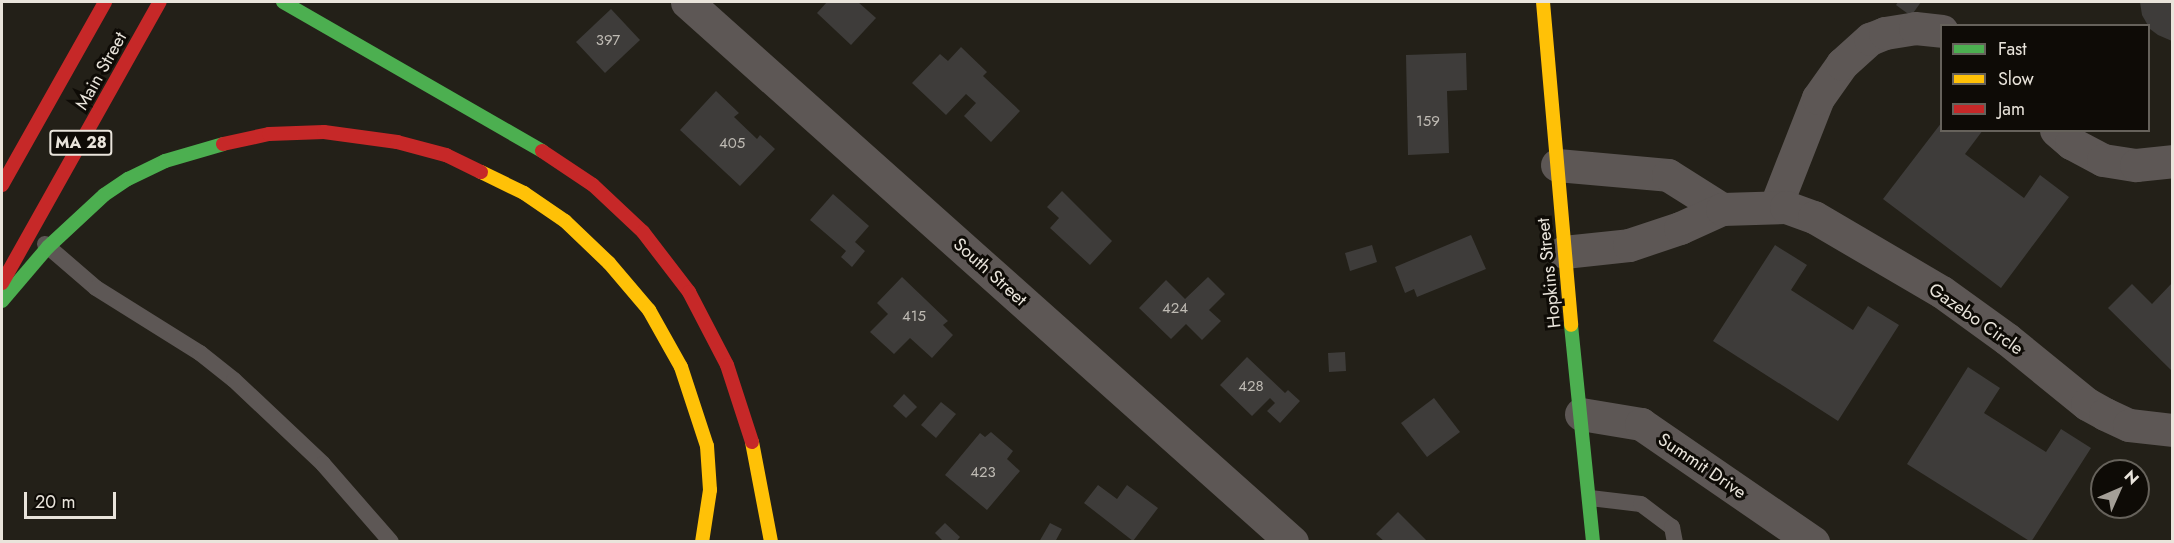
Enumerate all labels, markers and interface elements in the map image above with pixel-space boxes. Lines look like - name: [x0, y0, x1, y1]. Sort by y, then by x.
- legend: [1940, 24, 2150, 132]
- street label: Main Street: [71, 28, 131, 114]
- house number: 397: [596, 32, 620, 50]
- text: Fast: [1998, 36, 2027, 62]
- text: Slow: [1998, 66, 2034, 92]
- text: Jam: [1998, 96, 2025, 122]
- house number: 159: [1416, 113, 1440, 131]
- road number: MA 28: [48, 130, 114, 156]
- house number: 405: [719, 135, 745, 153]
- street label: Hopkins Street: [1532, 217, 1566, 329]
- street label: South Street: [949, 233, 1031, 311]
- street label: Gazebo Circle: [1925, 279, 2027, 359]
- house number: 424: [1162, 300, 1188, 318]
- house number: 415: [902, 308, 926, 326]
- house number: 428: [1238, 378, 1264, 396]
- street label: Summit Drive: [1654, 429, 1750, 503]
- north arrow: [2090, 459, 2150, 519]
- house number: 423: [970, 464, 996, 482]
- text: N: [2119, 465, 2144, 490]
- scale bar: [27, 480, 118, 518]
- text: 20 m: [35, 489, 75, 515]

